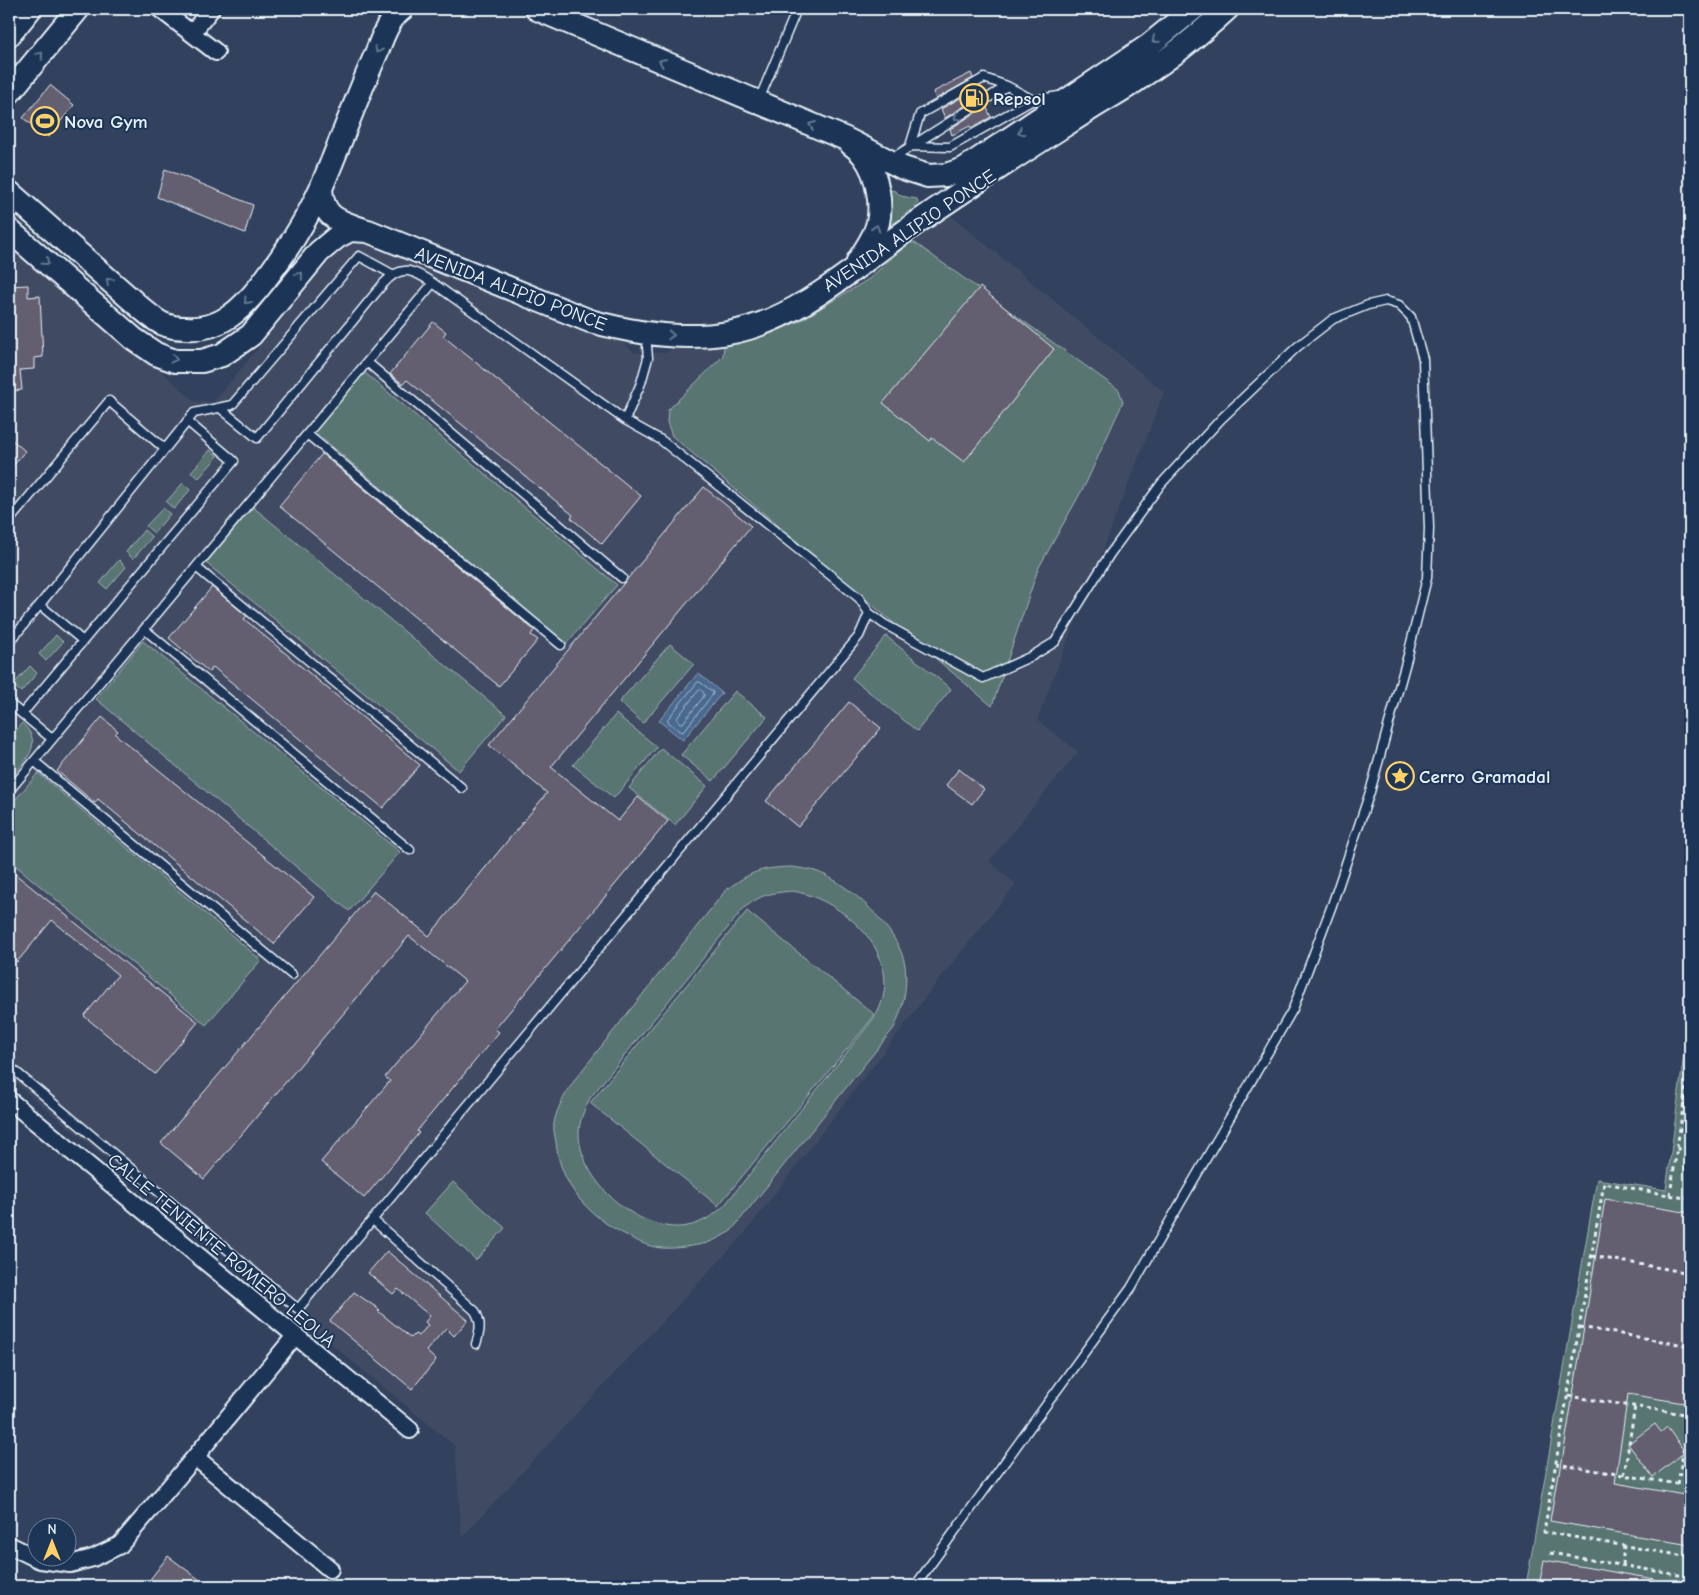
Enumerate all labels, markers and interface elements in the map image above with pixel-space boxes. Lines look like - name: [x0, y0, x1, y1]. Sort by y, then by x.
- one-way arrow: [1152, 35, 1161, 44]
- one-way arrow: [373, 45, 384, 54]
- one-way arrow: [35, 52, 44, 61]
- one-way arrow: [658, 57, 667, 68]
- fuel station icon: Repsol: [959, 83, 989, 113]
- place label: Repsol: [993, 88, 1046, 110]
- sports icon: Nova Gym: [30, 106, 60, 136]
- one-way arrow: [954, 110, 963, 120]
- place label: Nova Gym: [64, 111, 148, 133]
- one-way arrow: [808, 120, 817, 131]
- one-way arrow: [1017, 125, 1026, 135]
- street label: AVENIDA ALIPIO PONCE: [819, 165, 1000, 297]
- one-way arrow: [870, 224, 880, 232]
- street label: AVENIDA ALIPIO PONCE: [412, 242, 610, 336]
- one-way arrow: [40, 256, 49, 265]
- one-way arrow: [295, 272, 303, 281]
- one-way arrow: [106, 277, 115, 286]
- one-way arrow: [244, 296, 253, 305]
- one-way arrow: [667, 330, 675, 341]
- one-way arrow: [169, 353, 178, 364]
- place icon: Cerro Gramadal: [1385, 761, 1415, 791]
- place label: Cerro Gramadal: [1419, 766, 1550, 788]
- street label: CALLE TENIENTE ROMERO LEOUA: [103, 1149, 340, 1352]
- north arrow: [28, 1518, 78, 1568]
- text: N: [47, 1521, 57, 1538]

